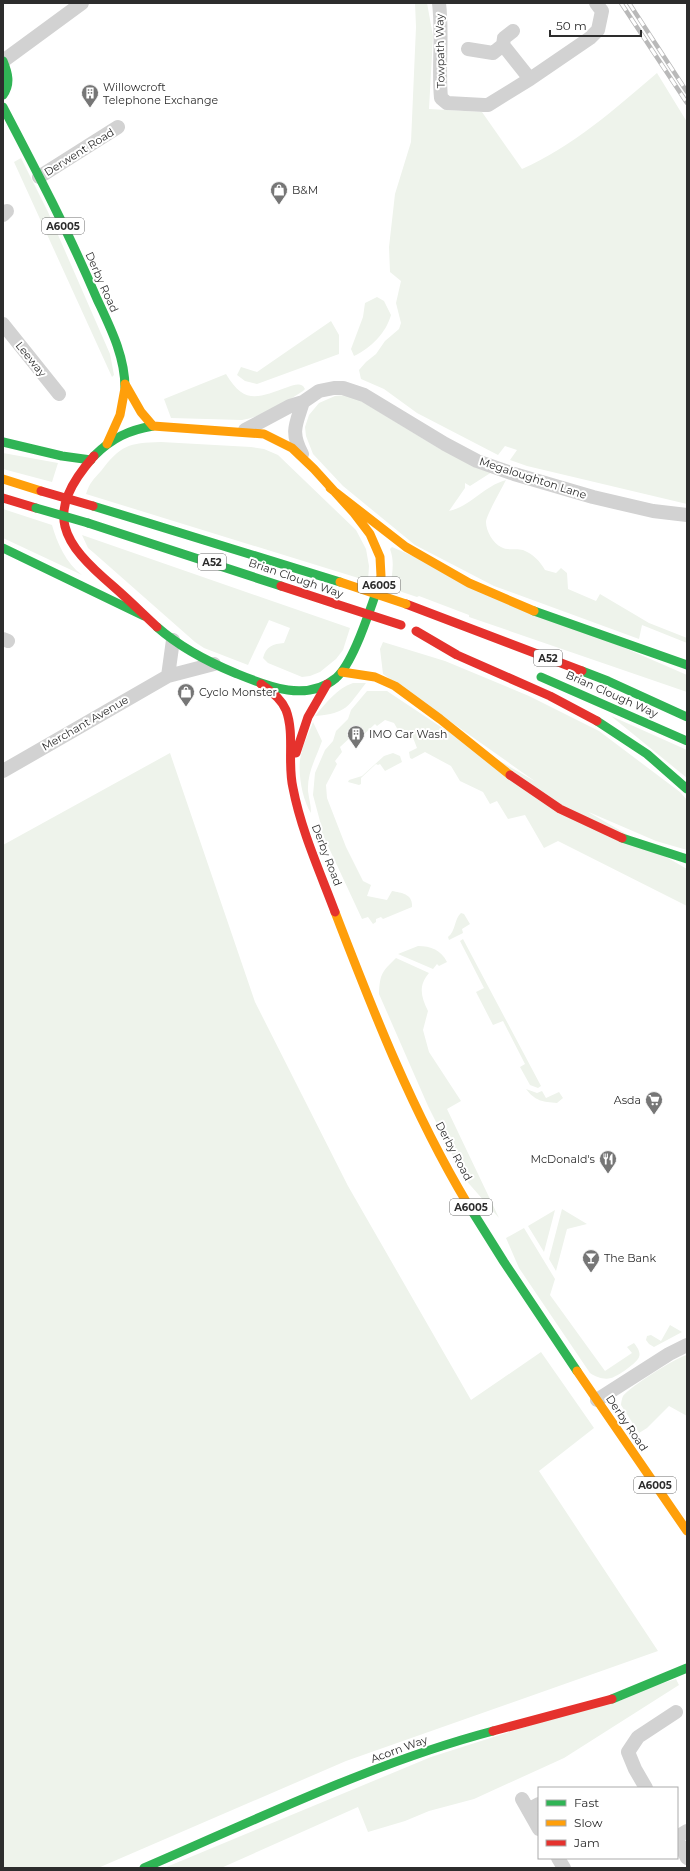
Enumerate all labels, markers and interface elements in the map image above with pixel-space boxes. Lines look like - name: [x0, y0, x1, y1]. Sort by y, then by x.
- scale bar: [550, 12, 641, 38]
- street label: Towpath Way: [432, 14, 448, 88]
- text: 50 m: [556, 18, 587, 33]
- place label: Willowcroft Telephone Exchange: [103, 80, 219, 107]
- building icon: Willowcroft Telephone Exchange: [80, 83, 100, 108]
- street label: Derwent Road: [41, 125, 117, 179]
- shop icon: B&M: [269, 180, 289, 205]
- place label: B&M: [292, 183, 318, 197]
- road number: A6005: [42, 218, 84, 234]
- street label: Derby Road: [82, 249, 122, 315]
- street label: Leeway: [13, 339, 49, 379]
- street label: Megaloughton Lane: [478, 454, 589, 502]
- road number: A52: [198, 554, 226, 570]
- street label: Brian Clough Way: [247, 555, 345, 601]
- road number: A6005: [358, 577, 400, 593]
- road number: A52: [534, 650, 562, 666]
- street label: Brian Clough Way: [564, 667, 660, 721]
- shop icon: Cyclo Monster: [176, 682, 196, 707]
- place label: Cyclo Monster: [199, 685, 277, 699]
- street label: Merchant Avenue: [39, 692, 131, 753]
- building icon: IMO Car Wash: [346, 724, 366, 749]
- place label: IMO Car Wash: [369, 727, 447, 741]
- street label: Derby Road: [309, 822, 345, 888]
- supermarket icon: Asda: [644, 1090, 664, 1115]
- place label: Asda: [614, 1093, 641, 1107]
- street label: Derby Road: [433, 1119, 475, 1183]
- restaurant icon: McDonald's: [598, 1149, 618, 1174]
- place label: McDonald's: [530, 1152, 596, 1166]
- road number: A6005: [450, 1199, 492, 1215]
- bar icon: The Bank: [581, 1248, 601, 1273]
- place label: The Bank: [604, 1251, 656, 1265]
- street label: Derby Road: [603, 1392, 651, 1454]
- road number: A6005: [634, 1477, 676, 1493]
- street label: Acorn Way: [369, 1732, 429, 1766]
- legend: [538, 1787, 678, 1859]
- text: Fast: [574, 1795, 599, 1810]
- text: Slow: [574, 1815, 603, 1830]
- text: Jam: [573, 1835, 600, 1850]

